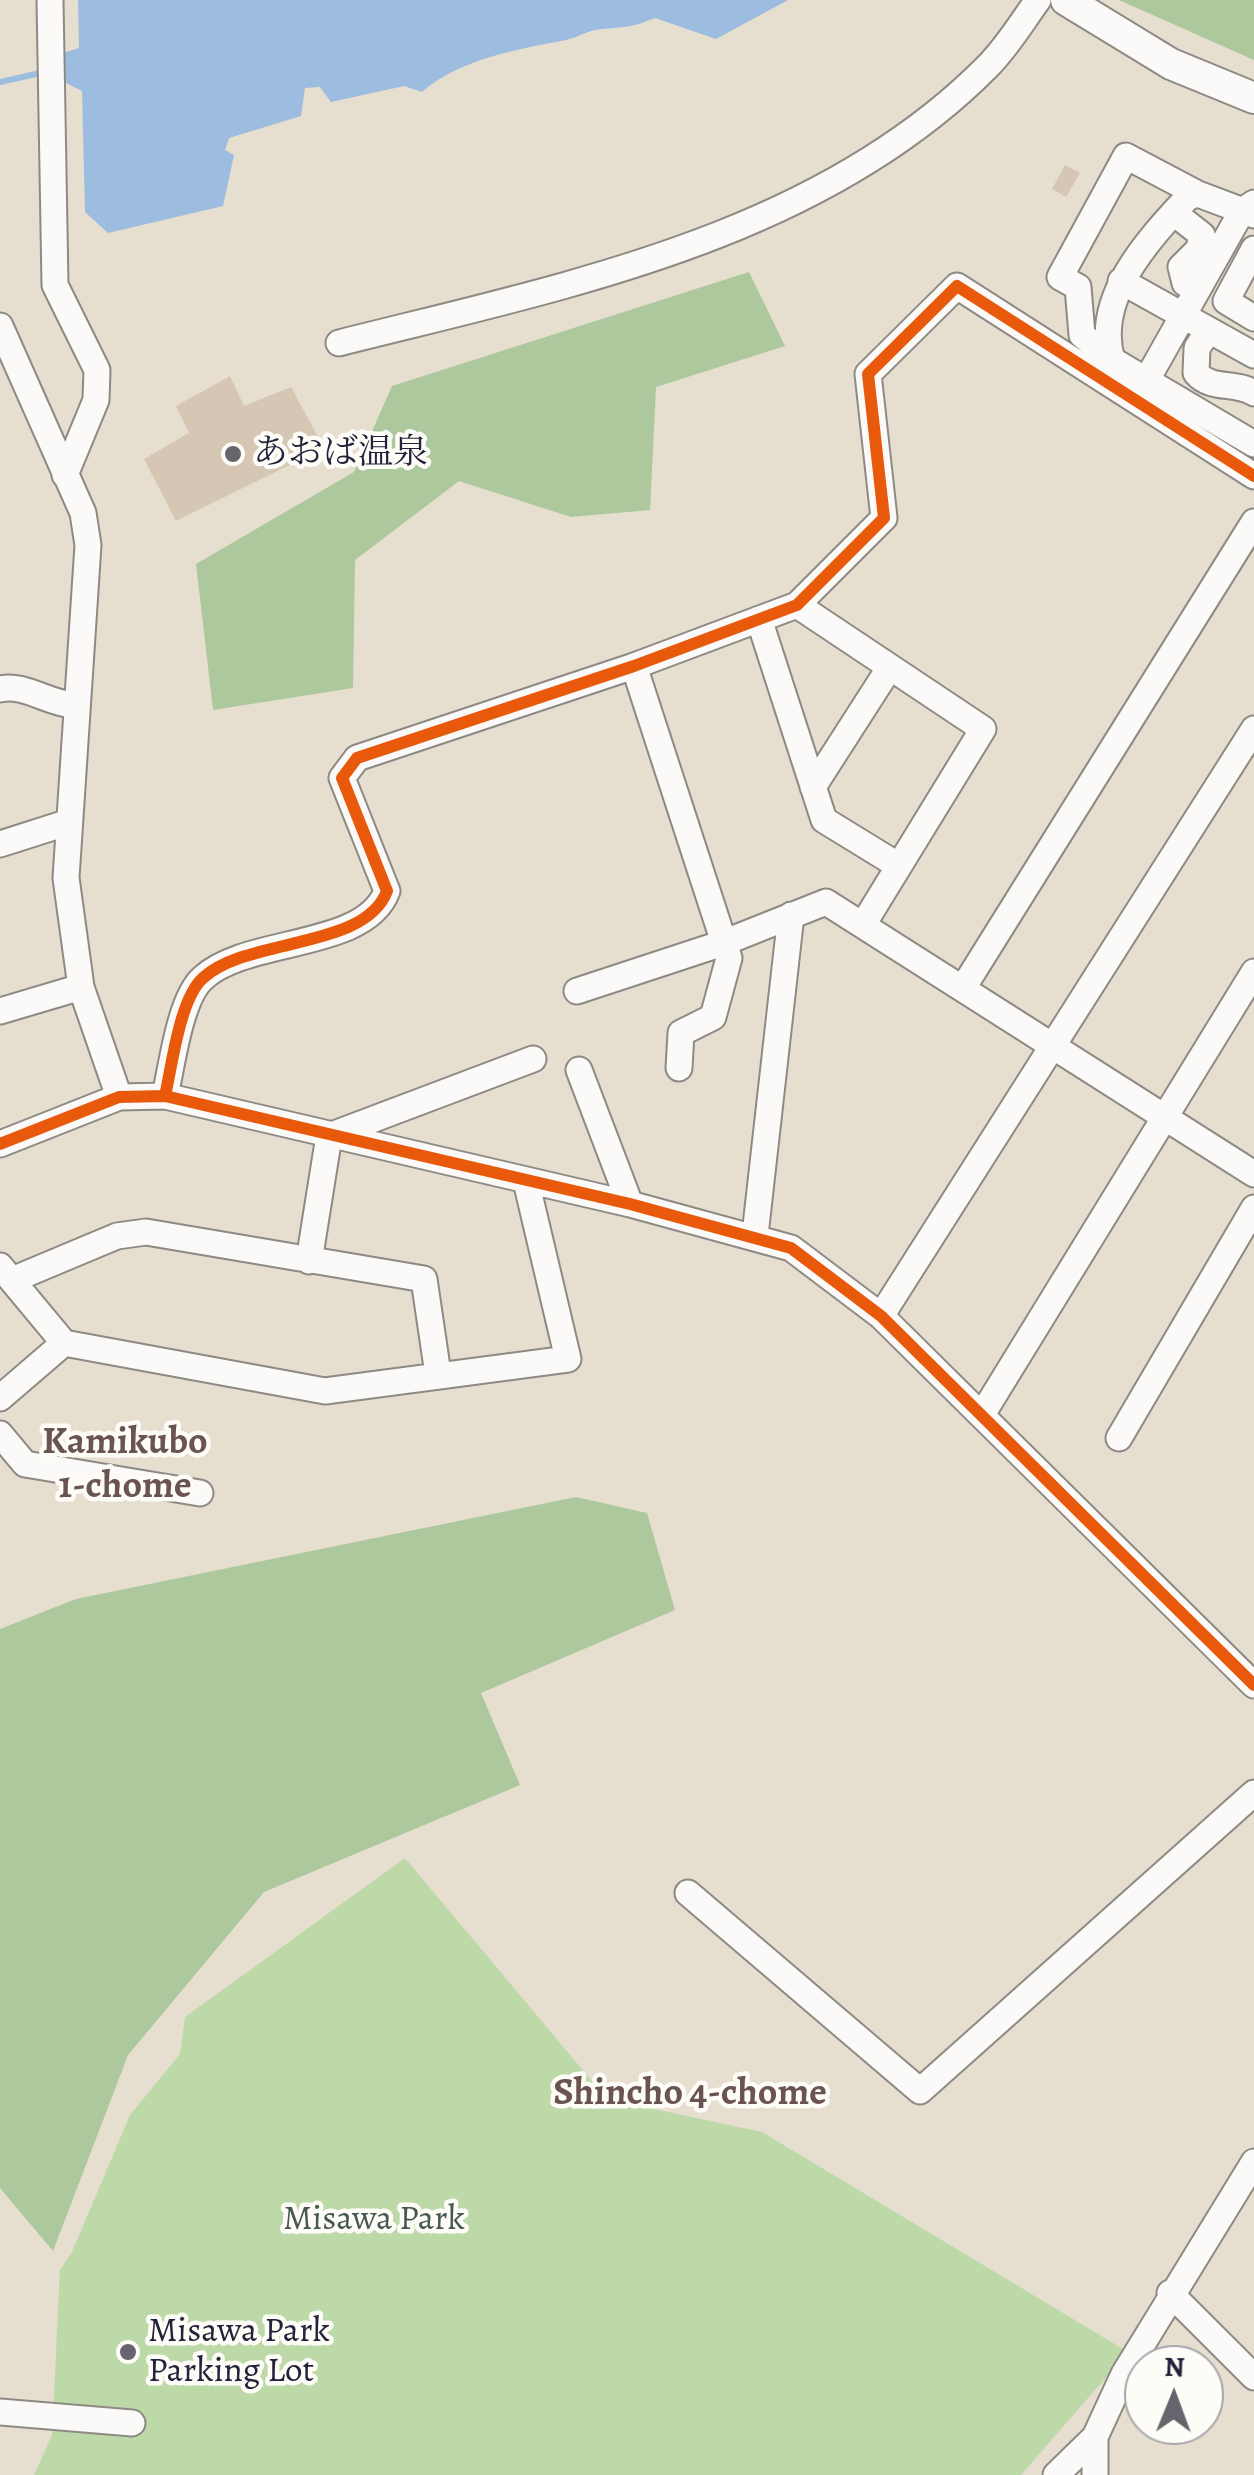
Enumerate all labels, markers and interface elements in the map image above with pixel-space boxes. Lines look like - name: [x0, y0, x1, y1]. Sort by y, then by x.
- place label: あおば温泉: [253, 433, 428, 475]
- marker: あおば温泉: [222, 443, 244, 465]
- district label: Kamikubo 1-chome: [42, 1421, 208, 1510]
- district label: Shincho 4-chome: [553, 2072, 827, 2118]
- park label: Misawa Park: [283, 2199, 465, 2241]
- place label: Misawa Park Parking Lot: [148, 2311, 330, 2393]
- marker: Misawa Park Parking Lot: [117, 2341, 139, 2363]
- north arrow: [1124, 2345, 1224, 2445]
- text: N: [1164, 2348, 1185, 2386]

